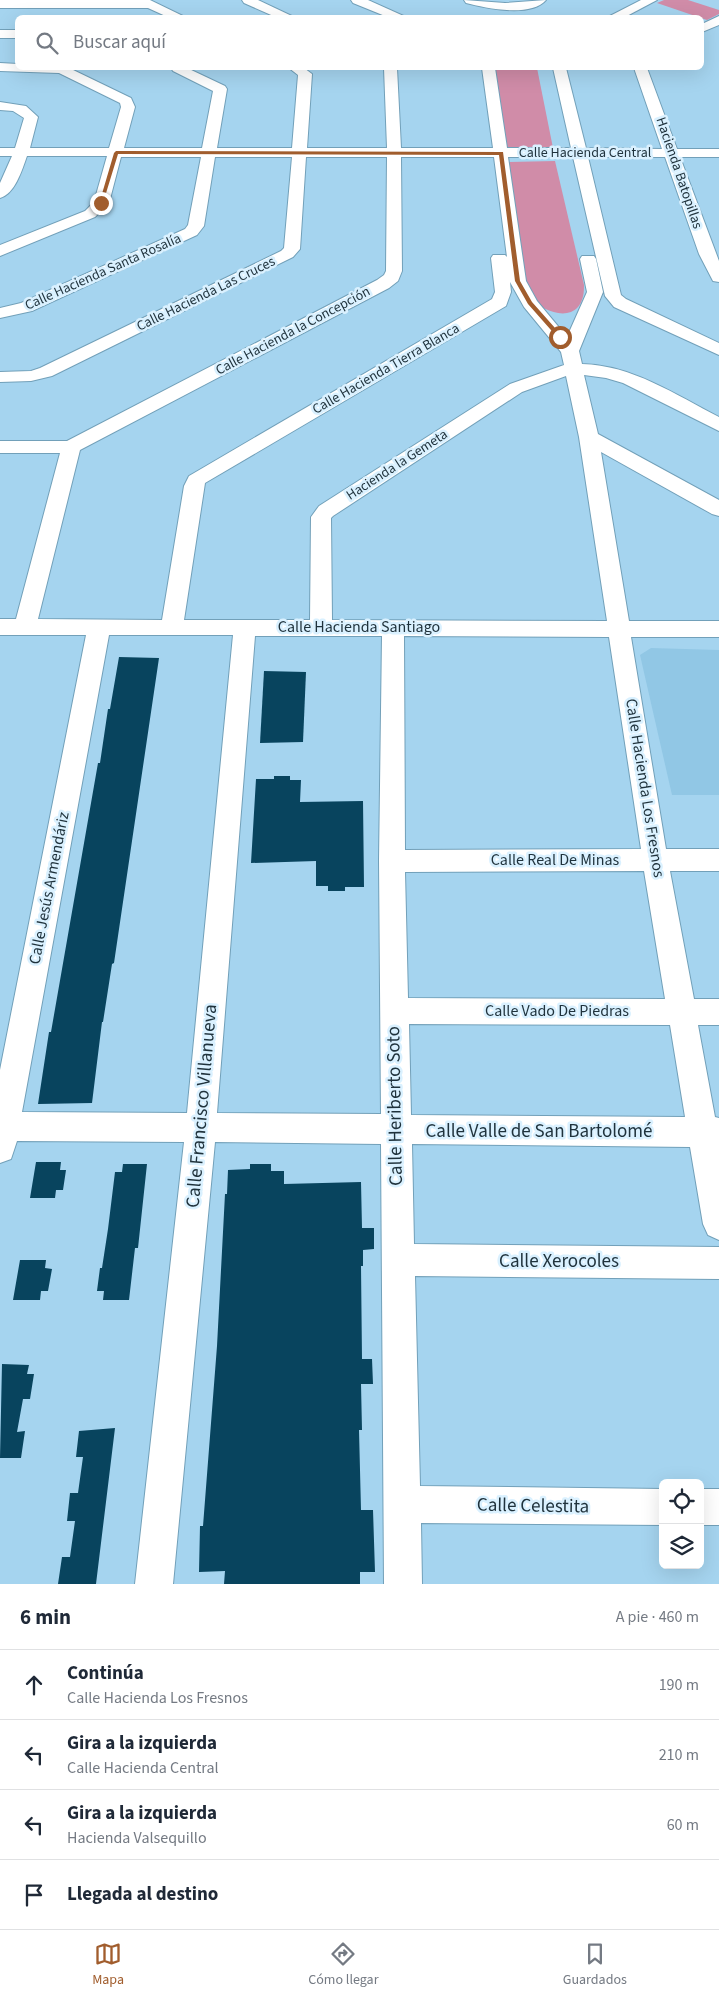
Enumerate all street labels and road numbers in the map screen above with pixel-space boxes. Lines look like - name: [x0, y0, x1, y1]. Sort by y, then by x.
- street label: Hacienda Batopillas: [651, 115, 708, 232]
- street label: Calle Hacienda Central: [519, 143, 652, 163]
- street label: Calle Hacienda Santa Rosalía: [22, 228, 184, 316]
- street label: Calle Hacienda Las Cruces: [133, 252, 279, 336]
- street label: Calle Hacienda la Concepción: [212, 282, 374, 380]
- street label: Calle Hacienda Tierra Blanca: [309, 319, 463, 419]
- street label: Hacienda la Gemeta: [342, 425, 452, 505]
- street label: Calle Hacienda Santiago: [278, 616, 440, 638]
- street label: Calle Hacienda Los Fresnos: [620, 697, 670, 879]
- street label: Calle Jesús Armendáriz: [23, 810, 75, 966]
- street label: Calle Real De Minas: [491, 849, 620, 871]
- street label: Calle Vado De Piedras: [485, 1000, 629, 1022]
- street label: Calle Francisco Villanueva: [180, 1003, 224, 1209]
- street label: Calle Heriberto Soto: [380, 1026, 410, 1186]
- street label: Calle Valle de San Bartolomé: [426, 1118, 653, 1145]
- street label: Calle Xerocoles: [499, 1248, 619, 1275]
- street label: Calle Celestita: [477, 1492, 589, 1520]

